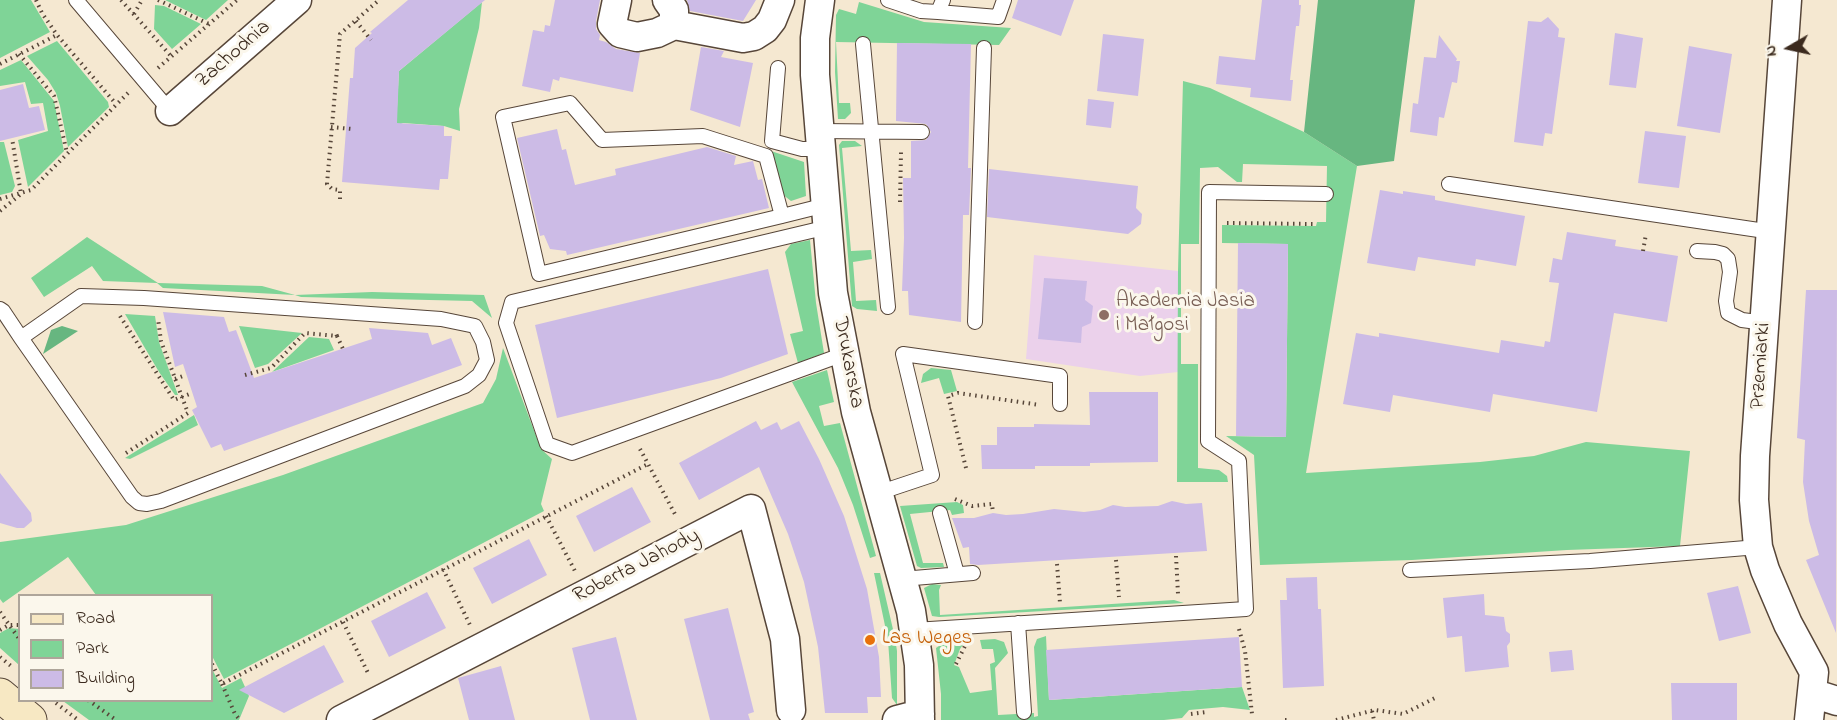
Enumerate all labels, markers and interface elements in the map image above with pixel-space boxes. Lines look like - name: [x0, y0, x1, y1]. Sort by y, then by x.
- street label: Zachodnia: [191, 16, 277, 94]
- north arrow: [1759, 18, 1819, 78]
- text: N: [1759, 44, 1784, 58]
- place label: Akademia Jasia i Małgosi: [1116, 290, 1255, 340]
- marker: Akademia Jasia i Małgosi: [1097, 308, 1111, 322]
- street label: Drukarska: [826, 315, 868, 411]
- street label: Przemiarki: [1746, 322, 1778, 410]
- street label: Roberta Jahody: [570, 524, 704, 610]
- legend: [18, 594, 213, 702]
- text: Road: [76, 606, 115, 632]
- place label: Las Weges: [882, 627, 972, 653]
- marker: Las Weges: [863, 633, 877, 647]
- text: Park: [76, 636, 109, 662]
- text: Building: [76, 666, 135, 692]

